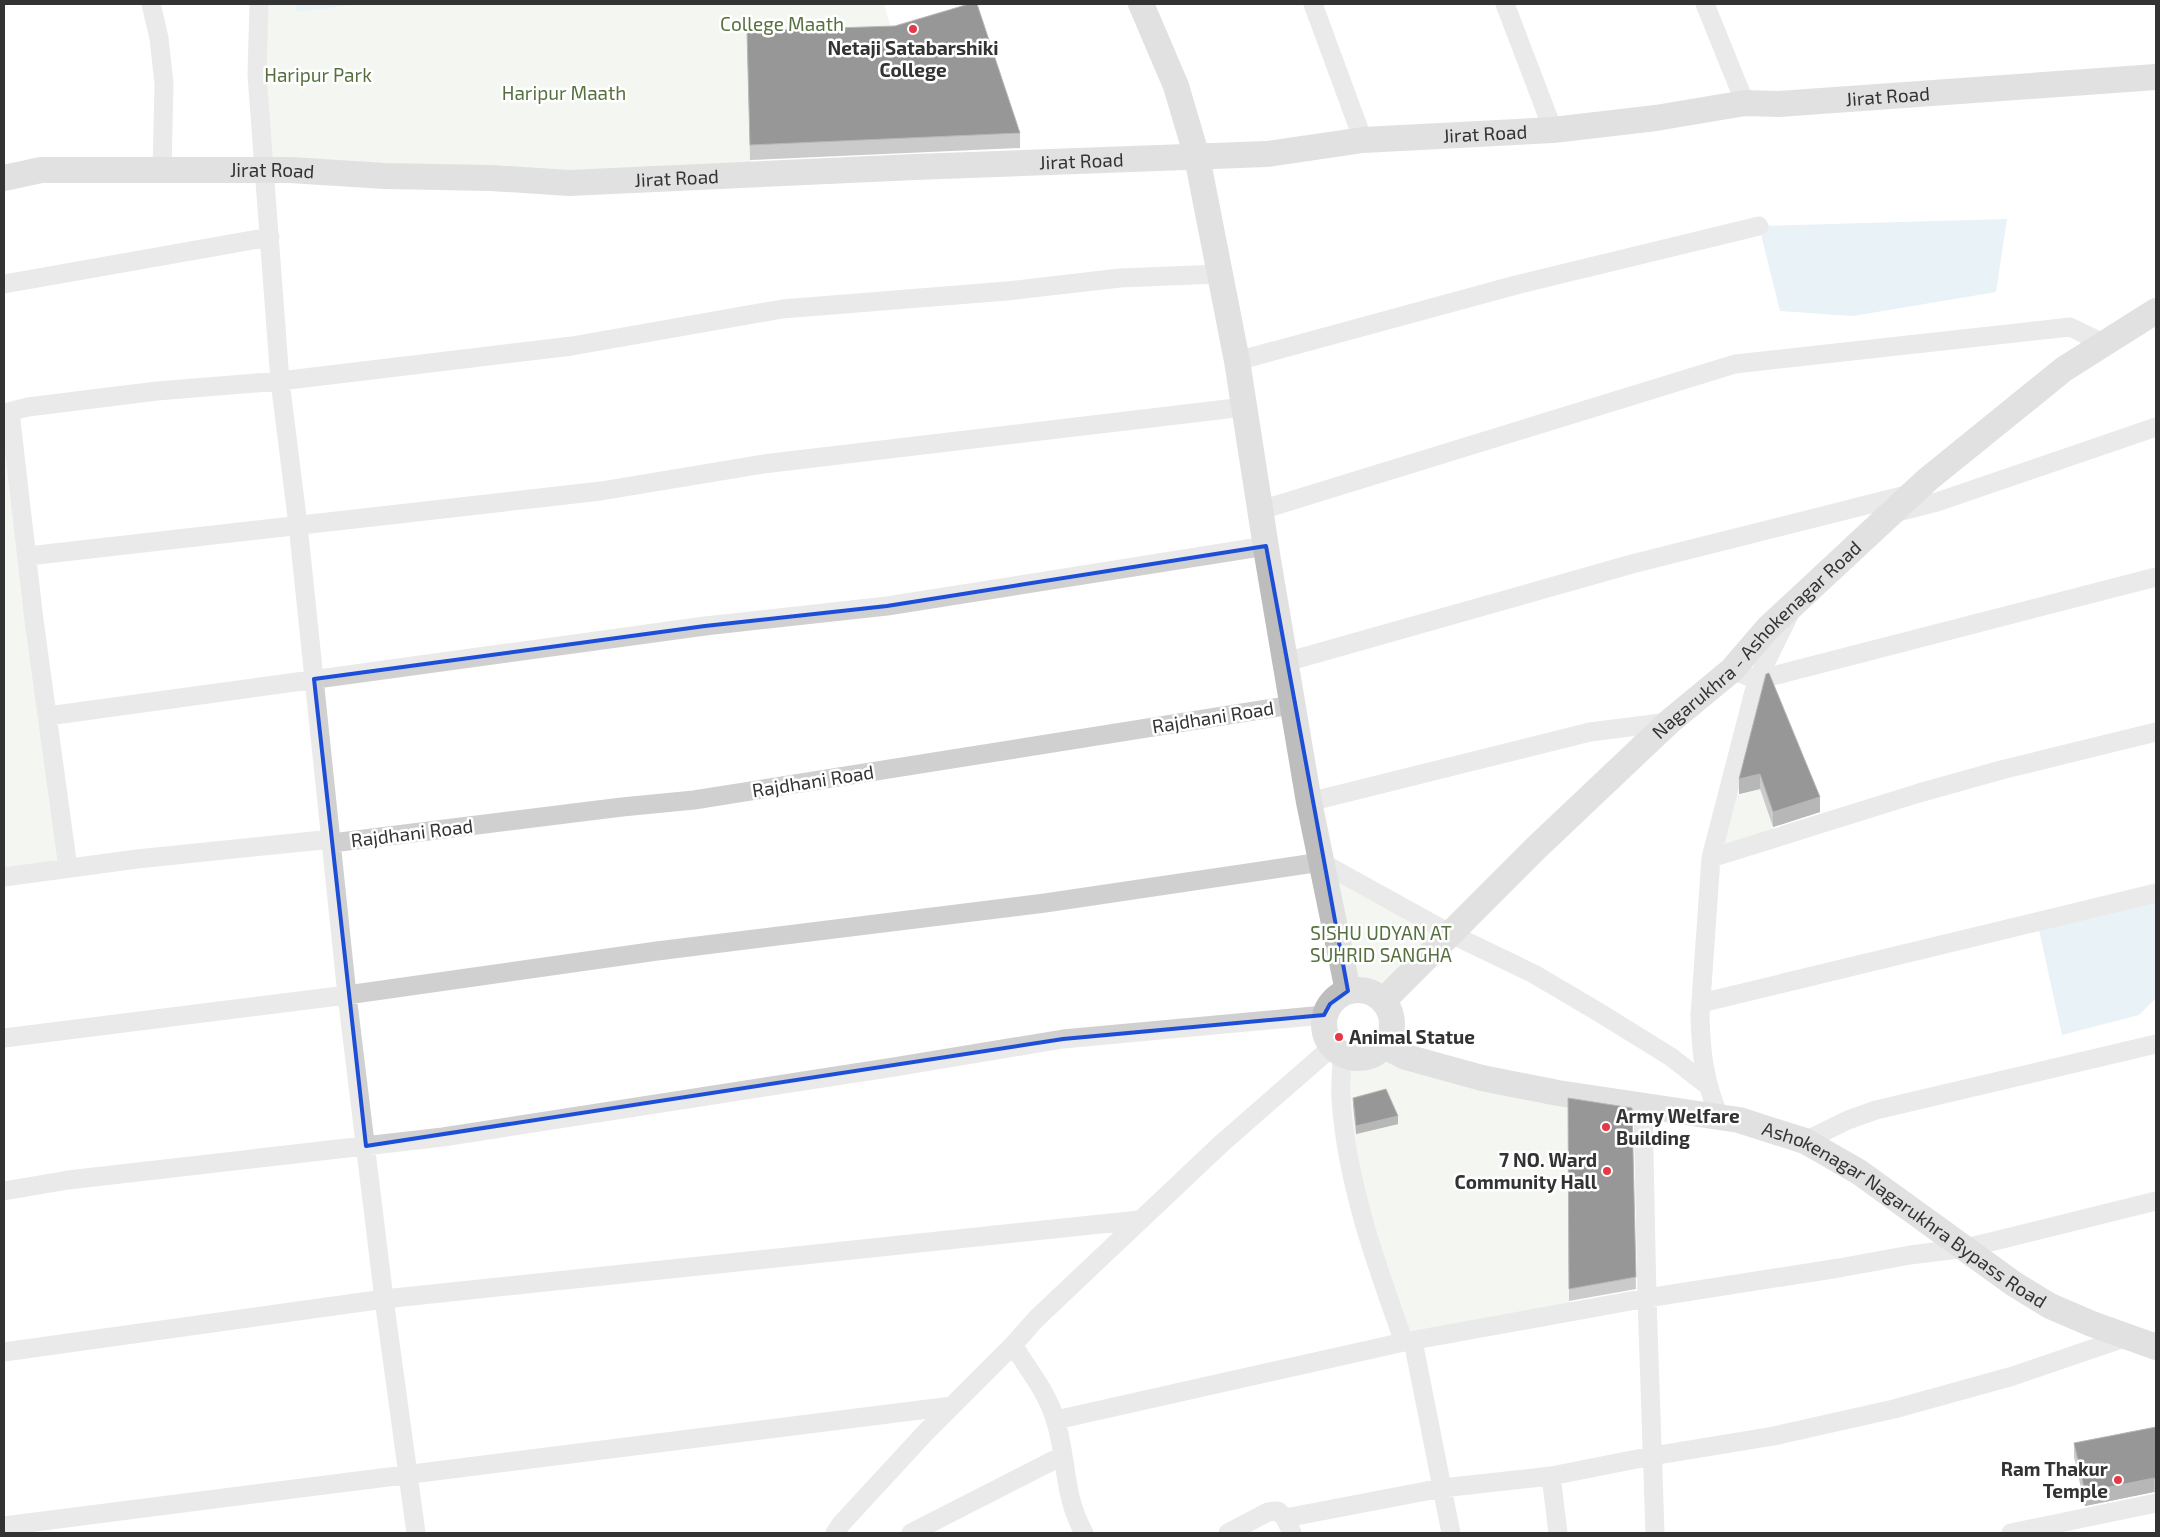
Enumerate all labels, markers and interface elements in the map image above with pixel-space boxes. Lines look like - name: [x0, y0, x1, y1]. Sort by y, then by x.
- park label: College Maath: [720, 12, 844, 35]
- marker: Netaji Satabarshiki College: [907, 23, 919, 35]
- place label: Netaji Satabarshiki College: [827, 36, 999, 81]
- park label: Haripur Park: [264, 63, 372, 86]
- park label: Haripur Maath: [502, 81, 626, 104]
- street label: Jirat Road: [1845, 81, 1931, 110]
- street label: Jirat Road: [1442, 119, 1528, 147]
- street label: Jirat Road: [1039, 147, 1124, 173]
- street label: Jirat Road: [230, 158, 315, 183]
- street label: Jirat Road: [634, 164, 719, 191]
- street label: Nagarukhra - Ashokenagar Road: [1647, 535, 1866, 743]
- street label: Rajdhani Road: [1150, 696, 1275, 737]
- street label: Rajdhani Road: [750, 760, 875, 801]
- street label: Rajdhani Road: [349, 814, 474, 851]
- park label: SISHU UDYAN AT SUHRID SANGHA: [1310, 921, 1452, 966]
- place label: Animal Statue: [1349, 1025, 1475, 1048]
- marker: Animal Statue: [1333, 1031, 1345, 1043]
- place label: Army Welfare Building: [1616, 1104, 1740, 1149]
- street label: Ashokenagar Nagarukhra Bypass Road: [1760, 1116, 2051, 1312]
- marker: Army Welfare Building: [1600, 1121, 1612, 1133]
- place label: 7 NO. Ward Community Hall: [1455, 1148, 1598, 1194]
- marker: 7 NO. Ward Community Hall: [1601, 1165, 1613, 1177]
- place label: Ram Thakur Temple: [2001, 1457, 2108, 1502]
- marker: Ram Thakur Temple: [2112, 1474, 2124, 1486]

